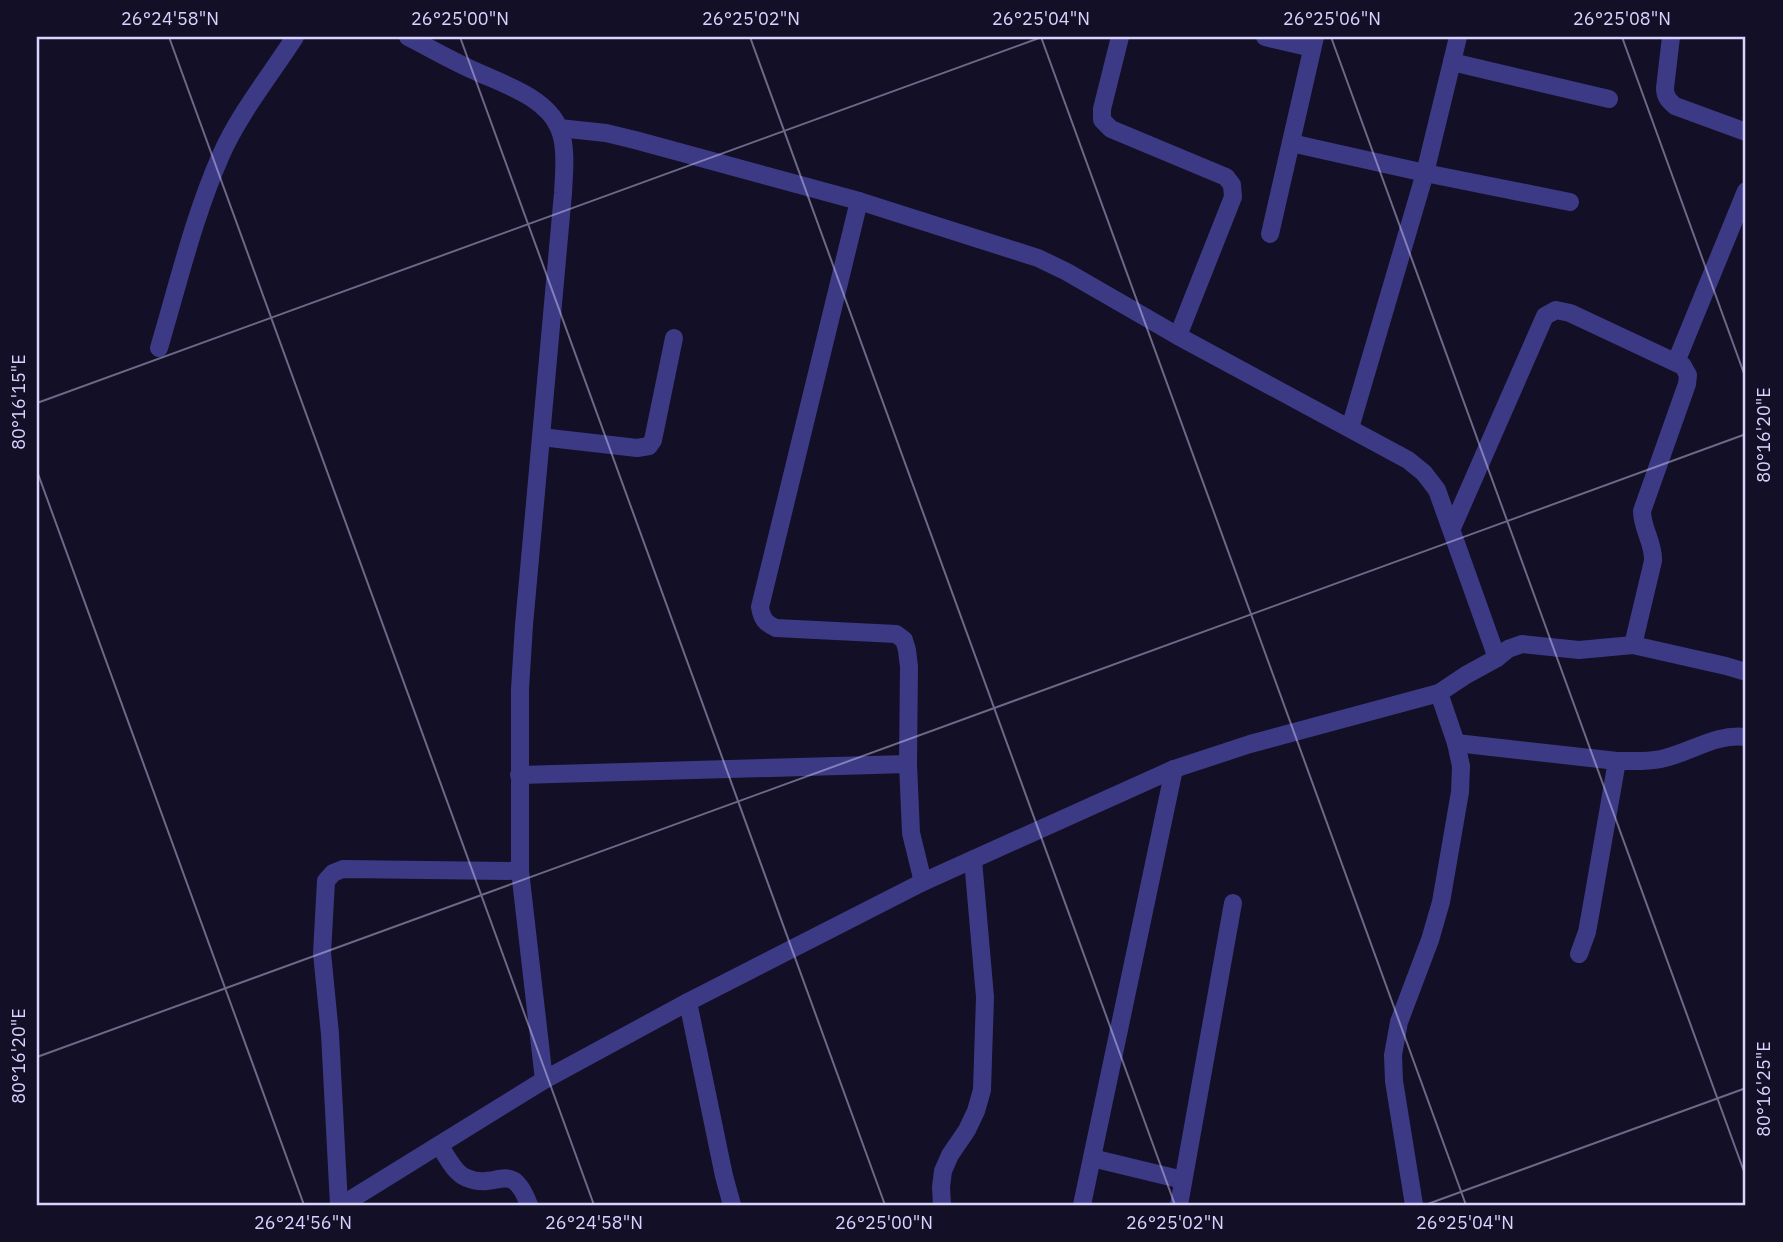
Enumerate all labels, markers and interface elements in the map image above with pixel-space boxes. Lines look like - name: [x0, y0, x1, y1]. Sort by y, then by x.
- text: 26°24'58"N: [121, 7, 219, 30]
- text: 26°25'00"N: [411, 7, 509, 30]
- text: 26°25'02"N: [702, 7, 800, 30]
- text: 26°25'04"N: [992, 7, 1090, 30]
- text: 26°25'06"N: [1283, 7, 1381, 30]
- text: 26°25'08"N: [1573, 7, 1671, 30]
- text: 80°16'15"E: [7, 354, 30, 450]
- text: 80°16'20"E: [1752, 387, 1775, 483]
- text: 80°16'20"E: [7, 1008, 30, 1104]
- text: 80°16'25"E: [1752, 1041, 1775, 1137]
- text: 26°24'56"N: [254, 1211, 352, 1234]
- text: 26°24'58"N: [545, 1211, 643, 1234]
- text: 26°25'00"N: [835, 1211, 933, 1234]
- text: 26°25'02"N: [1126, 1211, 1224, 1234]
- text: 26°25'04"N: [1416, 1211, 1514, 1234]

